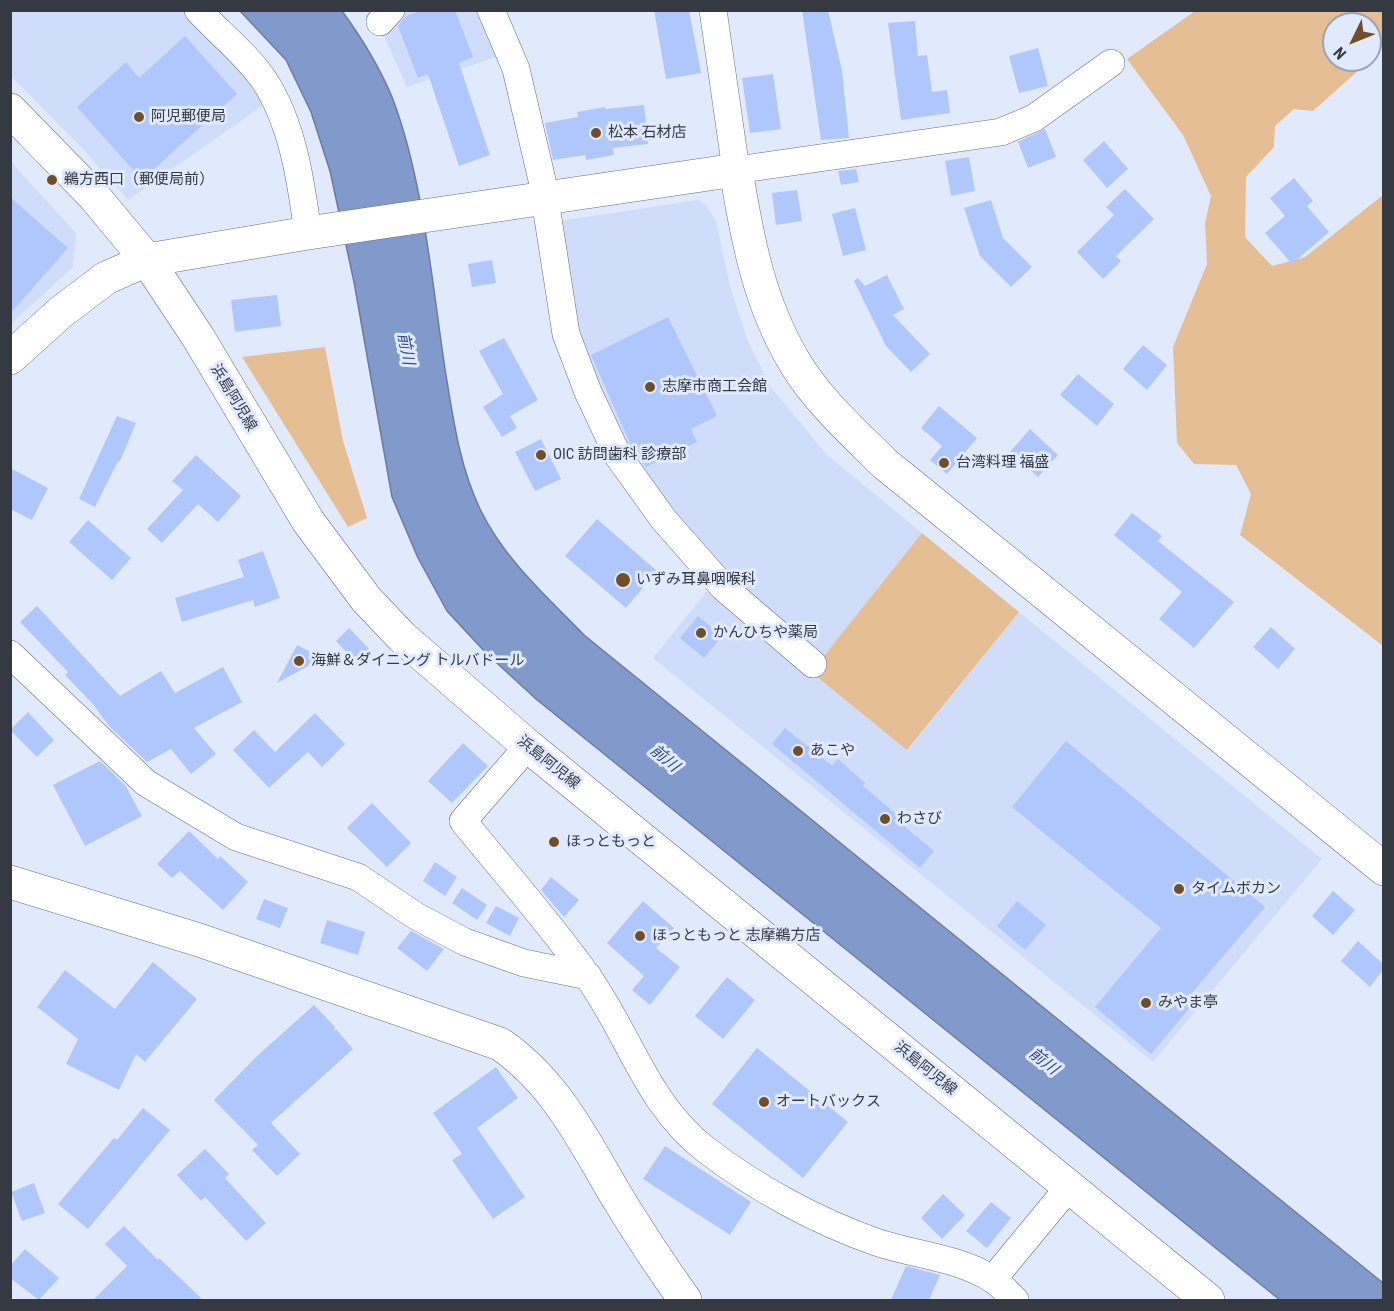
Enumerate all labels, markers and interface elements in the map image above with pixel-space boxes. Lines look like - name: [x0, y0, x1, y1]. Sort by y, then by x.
- north arrow: [1322, 12, 1382, 72]
- text: N: [1330, 43, 1350, 63]
- place label: 阿児郵便局: [151, 108, 226, 126]
- marker: 阿児郵便局: [132, 110, 146, 124]
- place label: 松本 石材店: [608, 124, 686, 142]
- marker: 松本 石材店: [589, 126, 603, 140]
- place label: 鵜方西口（郵便局前）: [64, 171, 214, 189]
- marker: 鵜方西口（郵便局前）: [45, 173, 59, 187]
- water label: 前川: [393, 331, 417, 367]
- street label: 浜島阿児線: [206, 361, 260, 435]
- place label: 志摩市商工会館: [662, 378, 767, 396]
- marker: 志摩市商工会館: [643, 380, 657, 394]
- place label: OIC 訪問歯科 診療部: [553, 446, 686, 464]
- marker: OIC 訪問歯科 診療部: [534, 448, 548, 462]
- place label: 台湾料理 福盛: [956, 454, 1049, 472]
- marker: 台湾料理 福盛: [937, 456, 951, 470]
- marker: いずみ耳鼻咽喉科: [614, 571, 632, 589]
- place label: いずみ耳鼻咽喉科: [636, 571, 756, 589]
- place label: かんひちや薬局: [713, 624, 818, 642]
- marker: かんひちや薬局: [694, 626, 708, 640]
- place label: 海鮮＆ダイニング トルバドール: [311, 652, 524, 670]
- marker: 海鮮＆ダイニング トルバドール: [292, 654, 306, 668]
- street label: 浜島阿児線: [513, 732, 583, 794]
- water label: 前川: [646, 741, 682, 777]
- place label: あこや: [810, 742, 855, 760]
- marker: あこや: [791, 744, 805, 758]
- place label: わさび: [897, 810, 942, 828]
- marker: わさび: [878, 812, 892, 826]
- place label: ほっともっと: [566, 833, 656, 851]
- marker: ほっともっと: [547, 835, 561, 849]
- place label: タイムボカン: [1191, 880, 1281, 898]
- marker: タイムボカン: [1172, 882, 1186, 896]
- place label: ほっともっと 志摩鵜方店: [652, 927, 820, 945]
- marker: ほっともっと 志摩鵜方店: [633, 929, 647, 943]
- place label: みやま亭: [1158, 994, 1218, 1012]
- marker: みやま亭: [1139, 996, 1153, 1010]
- street label: 浜島阿児線: [890, 1038, 960, 1100]
- water label: 前川: [1024, 1045, 1062, 1079]
- place label: オートバックス: [776, 1093, 881, 1111]
- marker: オートバックス: [757, 1095, 771, 1109]

